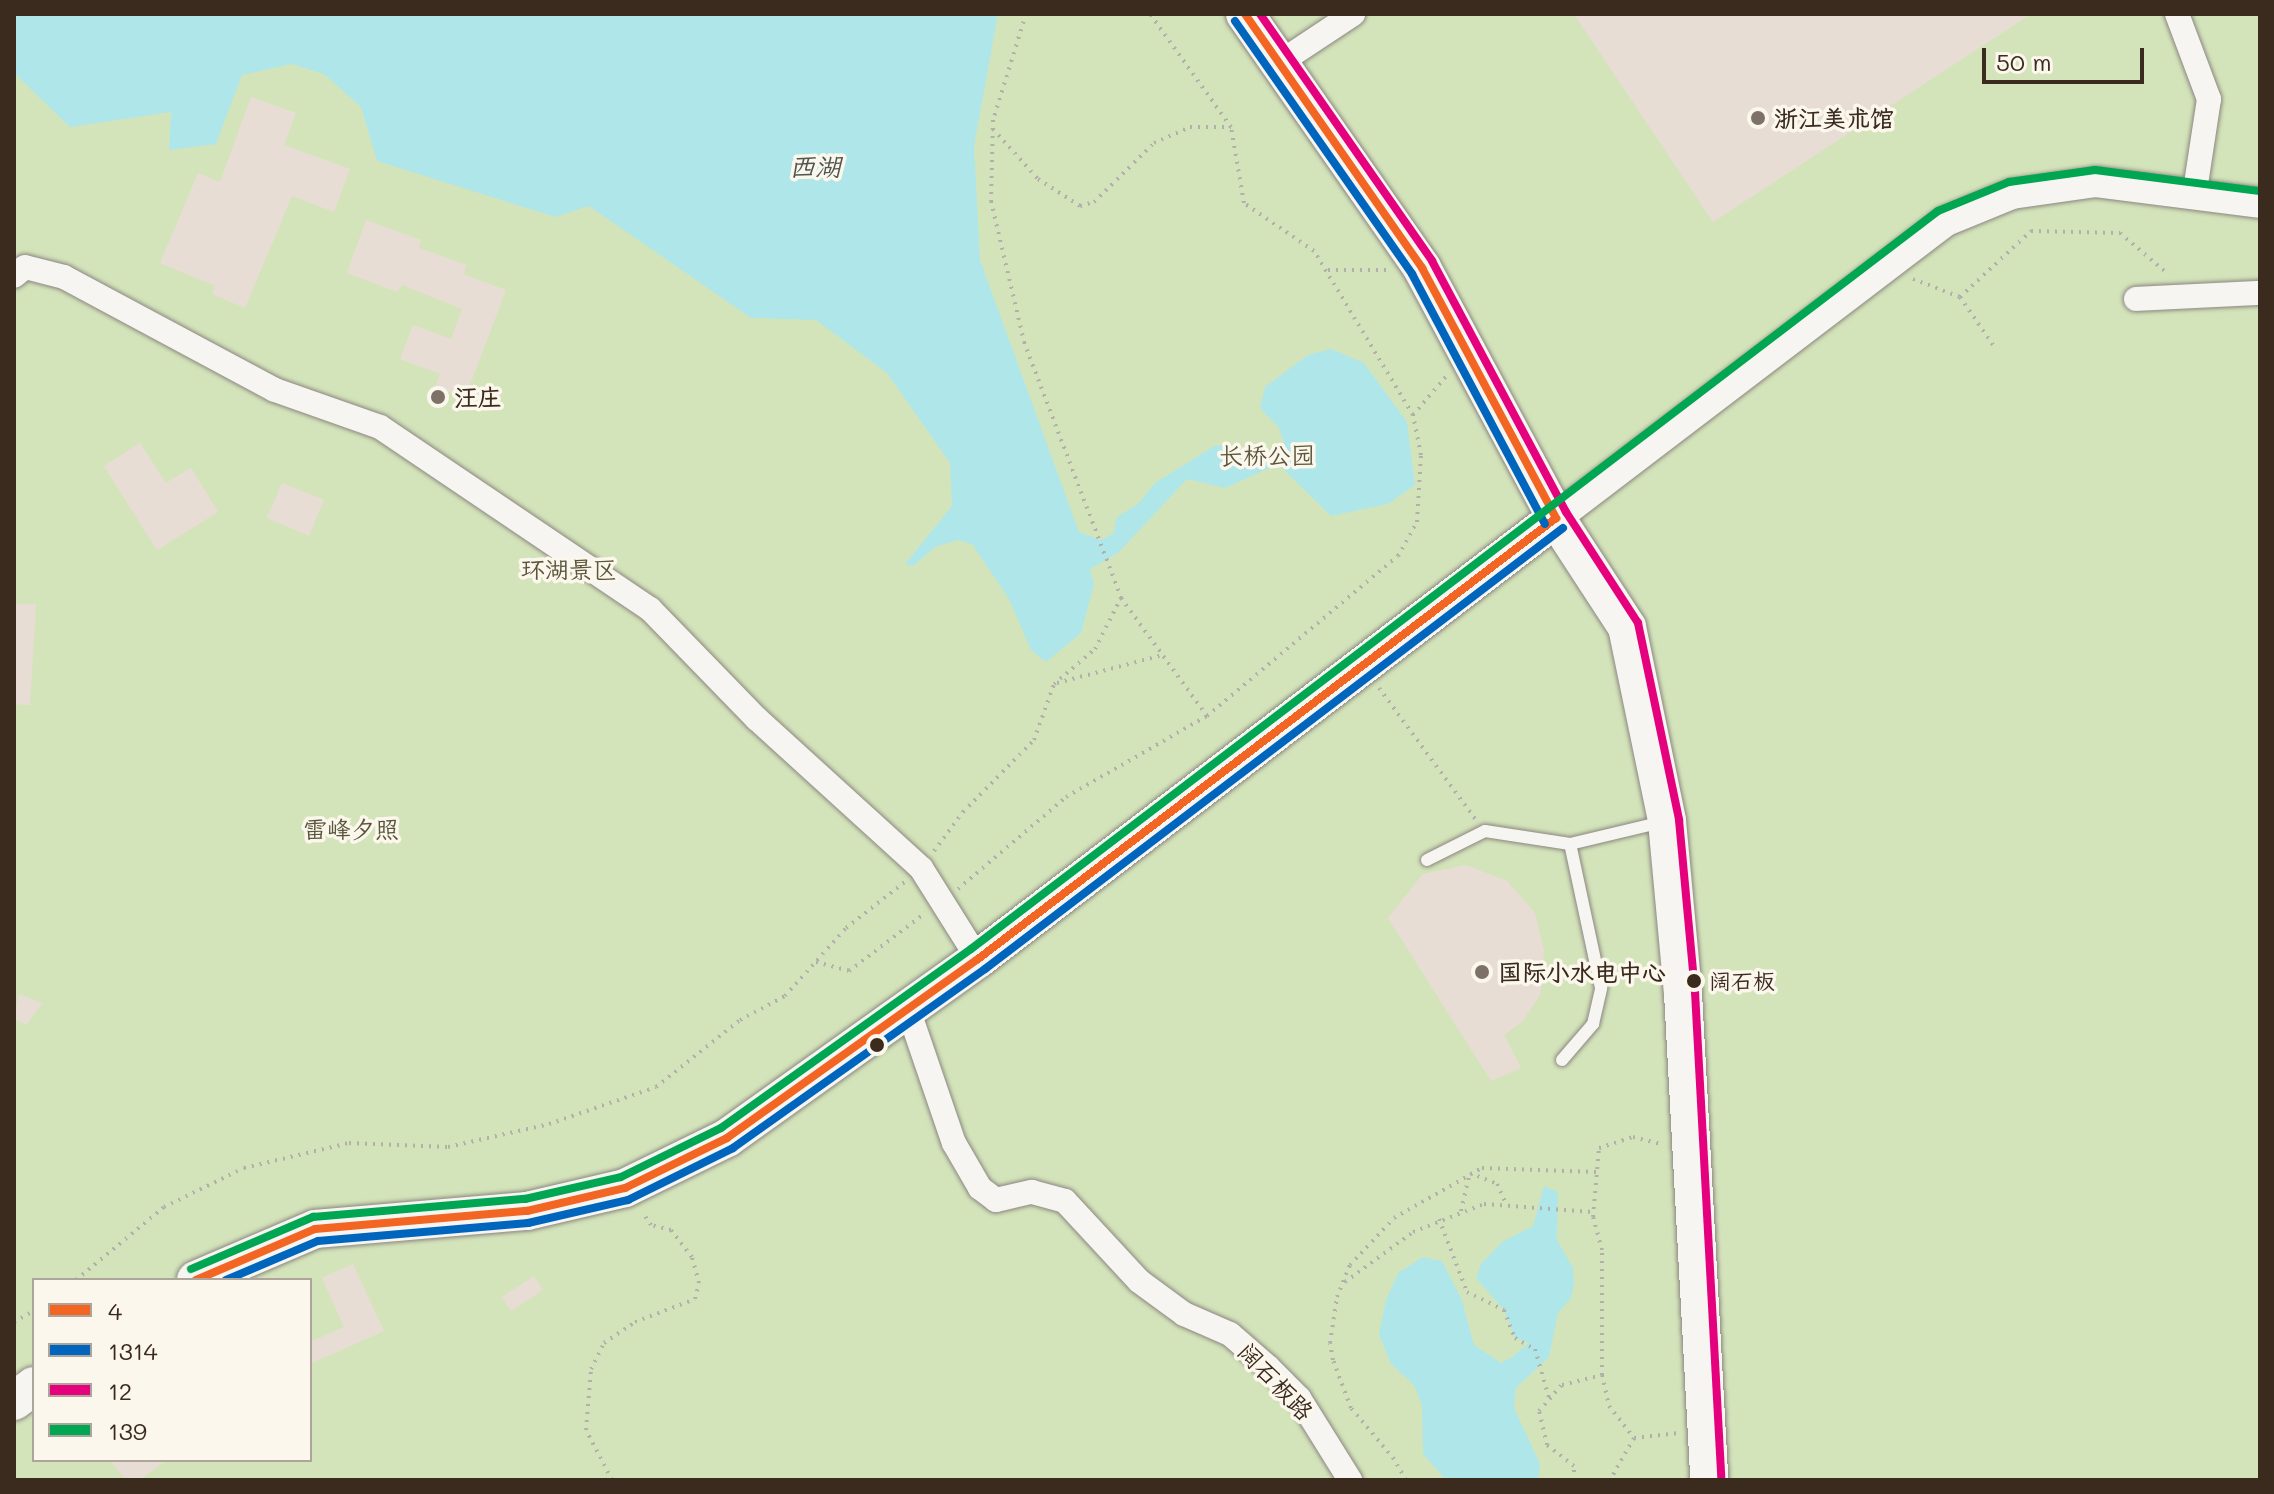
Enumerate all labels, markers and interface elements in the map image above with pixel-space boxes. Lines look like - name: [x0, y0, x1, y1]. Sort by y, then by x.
- scale bar: [1986, 32, 2148, 82]
- text: 50 m: [1996, 46, 2052, 77]
- place label: 浙江美术馆: [1774, 104, 1894, 132]
- marker: 浙江美术馆: [1749, 109, 1767, 127]
- water label: 西湖: [789, 151, 841, 183]
- place label: 汪庄: [454, 383, 502, 411]
- marker: 汪庄: [429, 388, 447, 406]
- park label: 长桥公园: [1219, 441, 1315, 469]
- park label: 环湖景区: [521, 555, 617, 583]
- park label: 雷峰夕照: [303, 815, 399, 843]
- place label: 国际小水电中心: [1498, 958, 1666, 986]
- marker: 国际小水电中心: [1473, 963, 1491, 981]
- place label: 阔石板: [1709, 968, 1775, 994]
- marker: 阔石板: [1686, 973, 1702, 989]
- unlabelled marker: [869, 1037, 885, 1053]
- legend: [32, 1278, 312, 1462]
- text: 4: [108, 1295, 122, 1326]
- text: 1314: [108, 1335, 158, 1366]
- street label: 阔石板路: [1232, 1336, 1320, 1426]
- text: 12: [108, 1375, 132, 1406]
- text: 139: [108, 1415, 147, 1446]

